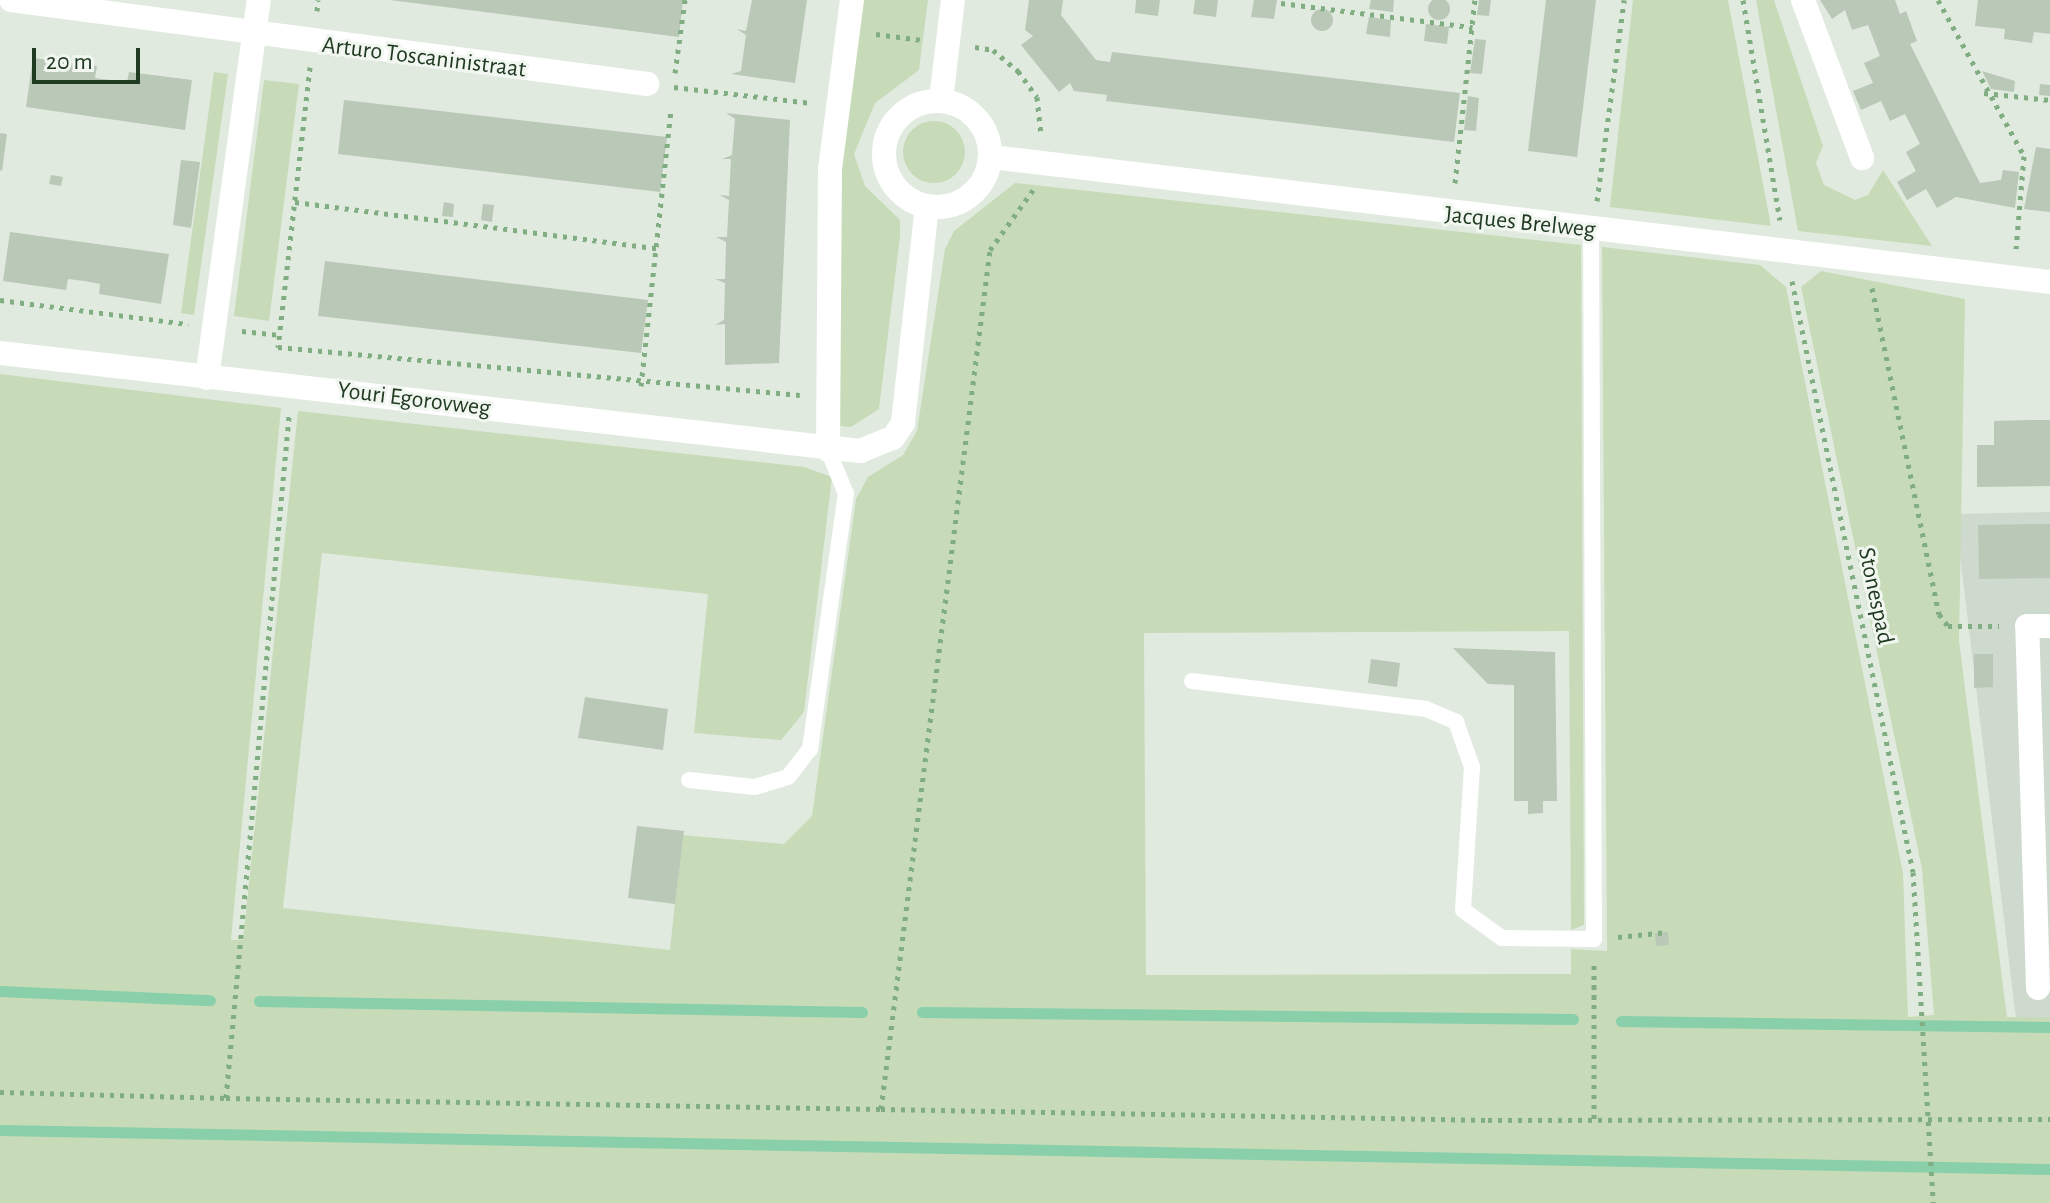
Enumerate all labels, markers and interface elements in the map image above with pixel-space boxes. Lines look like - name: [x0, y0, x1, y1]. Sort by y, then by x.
- street label: Arturo Toscaninistraat: [320, 31, 528, 85]
- scale bar: [36, 32, 144, 82]
- text: 20 m: [46, 50, 93, 74]
- street label: Jacques Brelweg: [1443, 201, 1597, 245]
- street label: Youri Egorovweg: [336, 376, 492, 424]
- street label: Stonespad: [1851, 545, 1899, 647]

